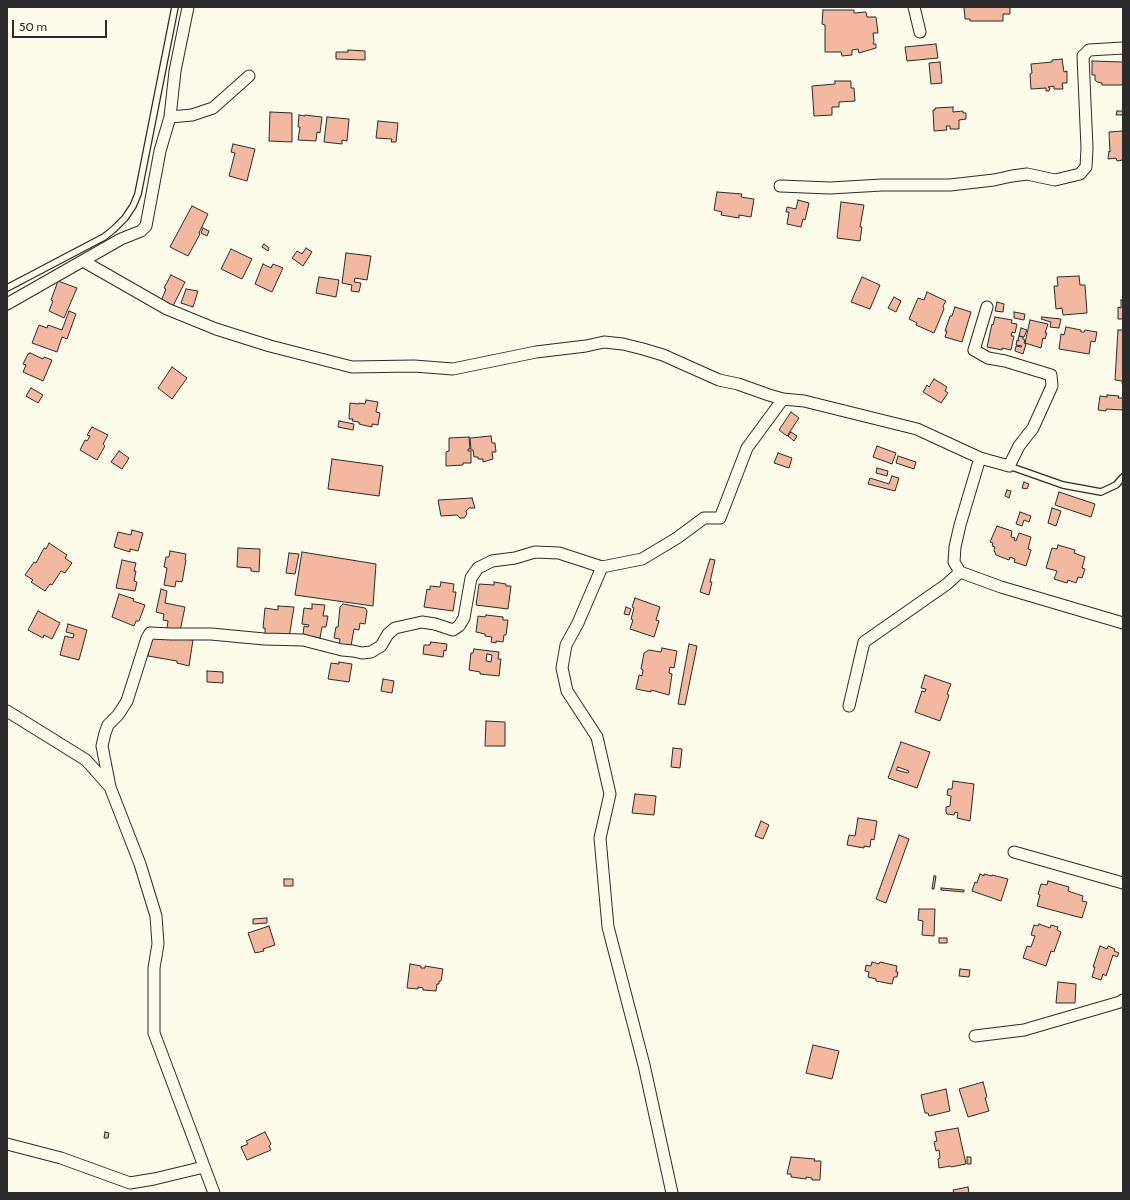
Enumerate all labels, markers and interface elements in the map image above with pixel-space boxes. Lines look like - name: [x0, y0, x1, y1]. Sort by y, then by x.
- scale bar: [14, 12, 109, 38]
- text: 50 m: [19, 19, 47, 34]

